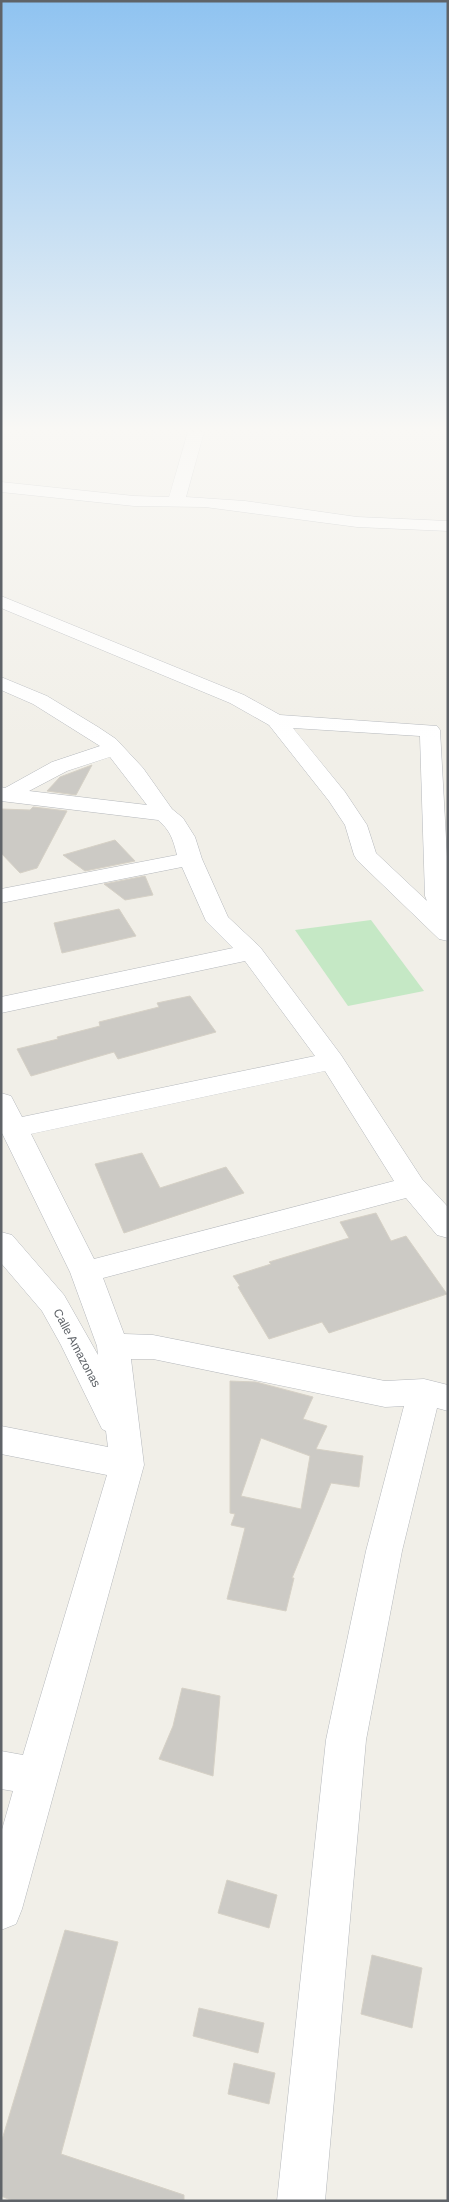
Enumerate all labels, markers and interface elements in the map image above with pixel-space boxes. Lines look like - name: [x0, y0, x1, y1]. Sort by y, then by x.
- street label: Calle Amazonas: [50, 1306, 104, 1390]

